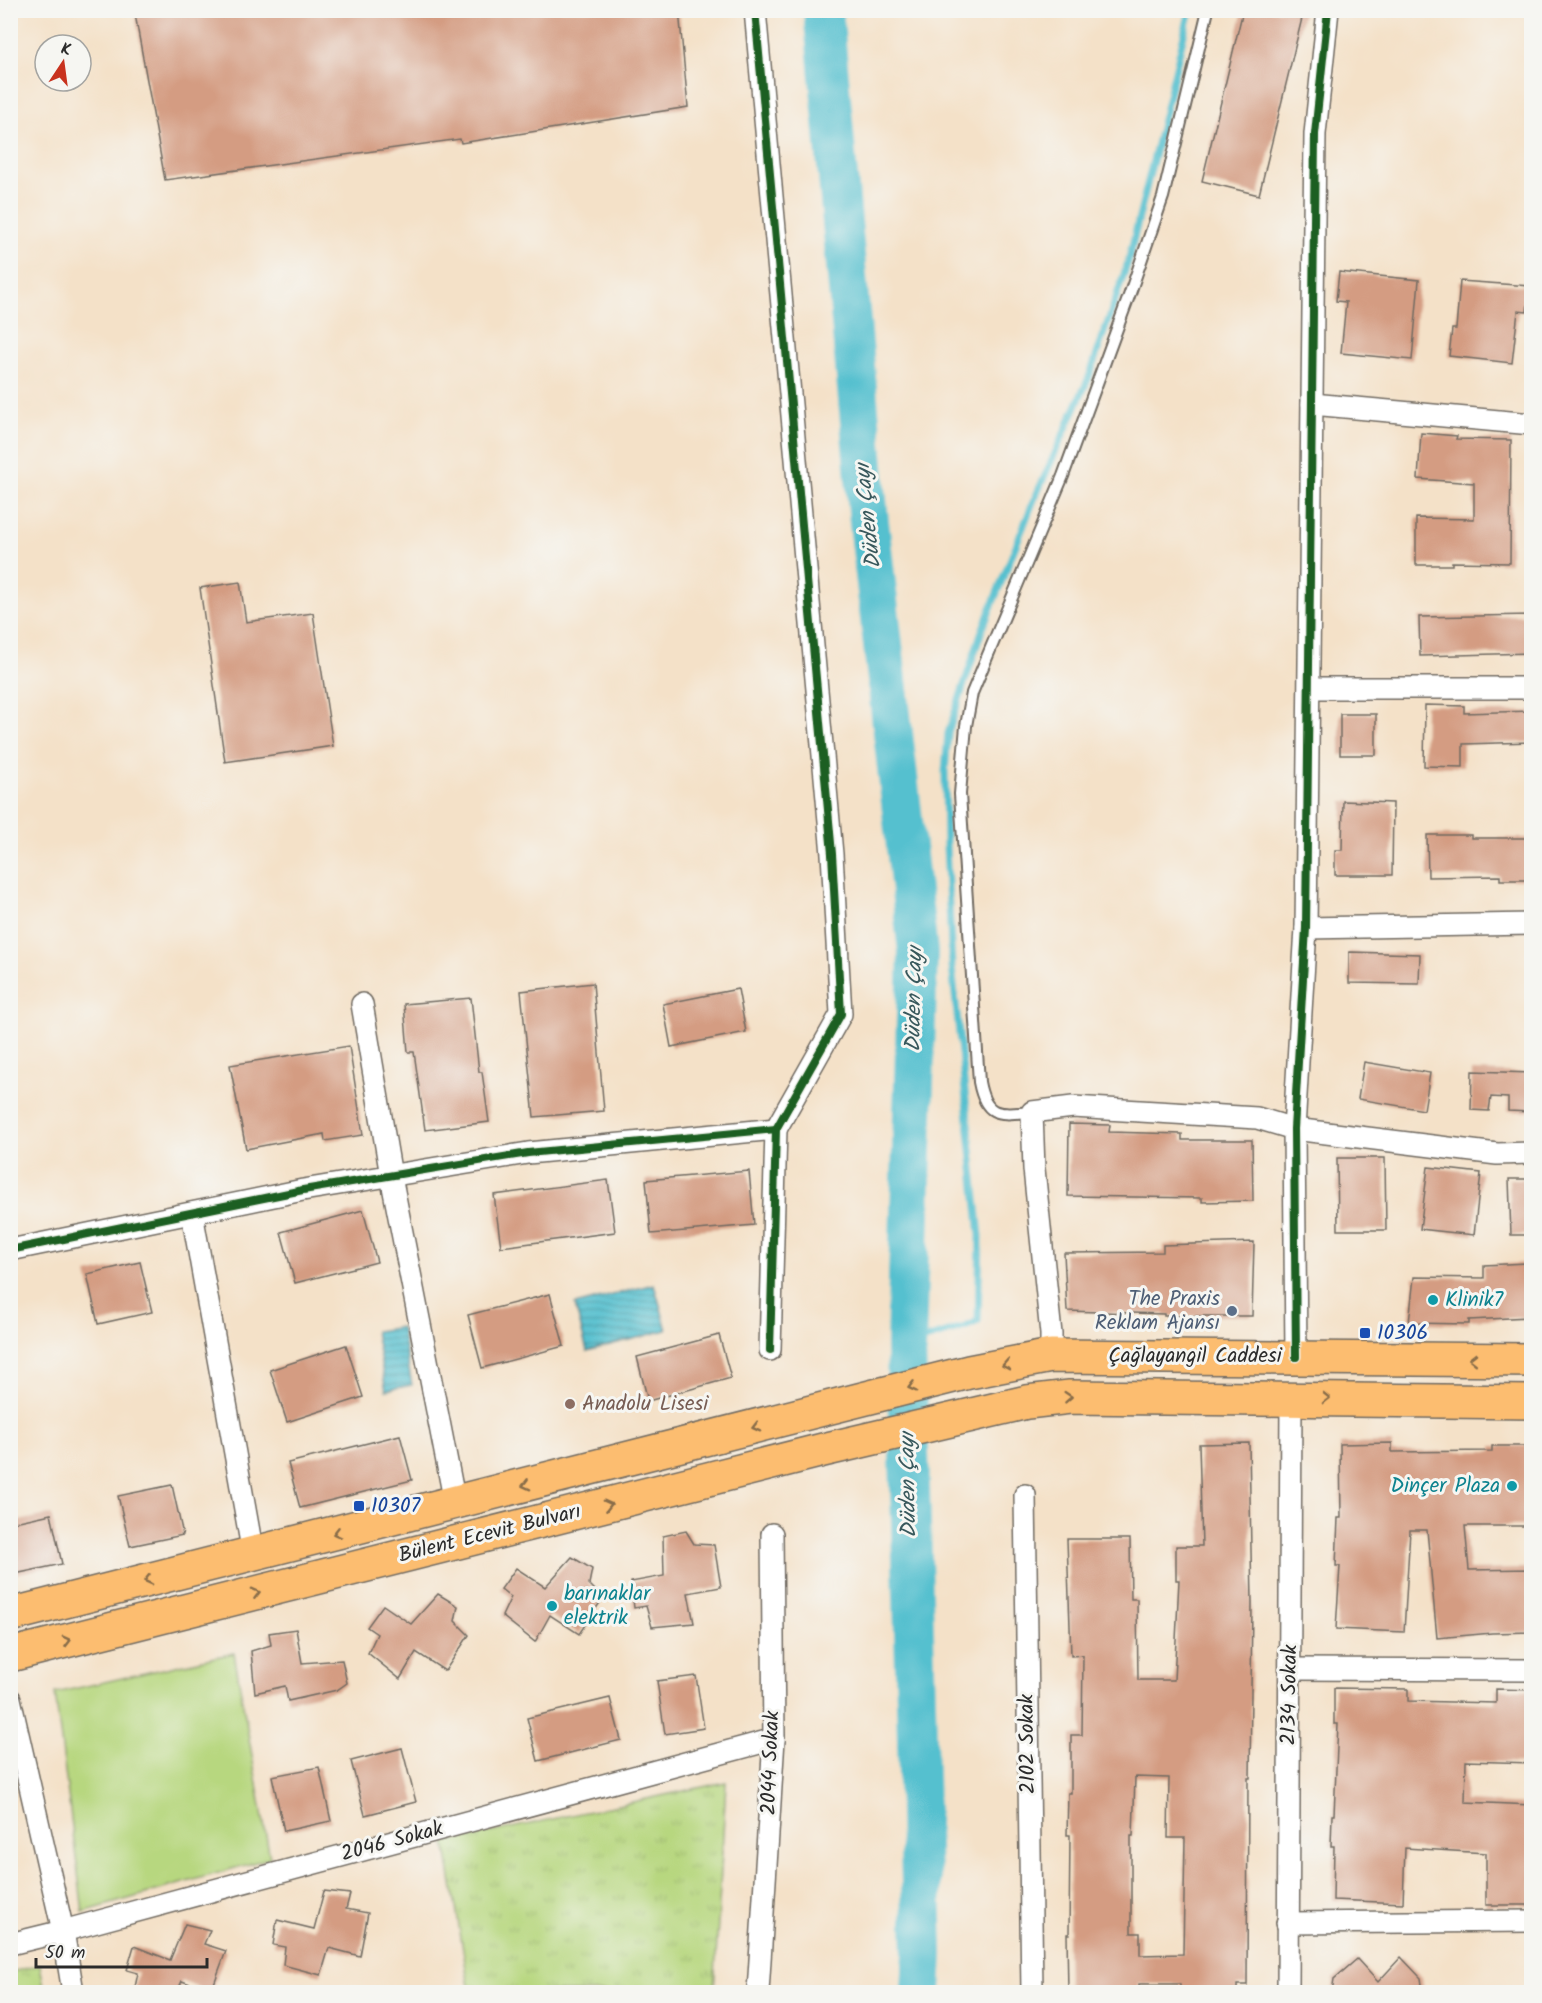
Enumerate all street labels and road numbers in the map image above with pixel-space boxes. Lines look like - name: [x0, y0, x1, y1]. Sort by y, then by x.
- street label: Çağlayangil Caddesi: [1108, 1340, 1283, 1373]
- street label: Bülent Ecevit Bulvarı: [395, 1495, 585, 1573]
- street label: 2134 Sokak: [1273, 1644, 1307, 1746]
- street label: 2102 Sokak: [1011, 1694, 1045, 1794]
- street label: 2044 Sokak: [753, 1710, 789, 1816]
- street label: 2046 Sokak: [337, 1812, 447, 1871]

